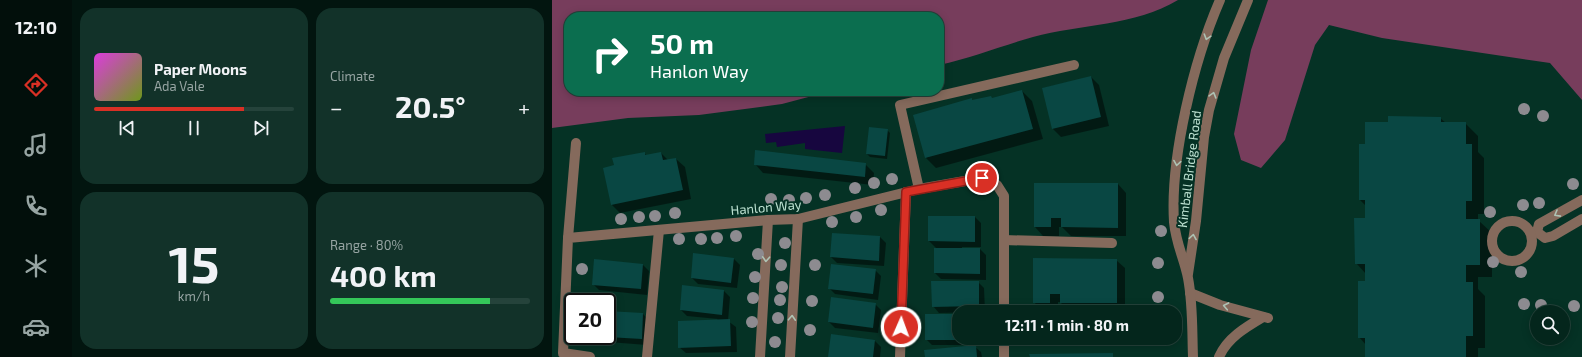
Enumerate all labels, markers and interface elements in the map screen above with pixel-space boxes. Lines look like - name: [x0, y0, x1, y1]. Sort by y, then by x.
- text: 12:10: [15, 16, 57, 38]
- text: 50 m: [650, 26, 714, 60]
- icon: right: [584, 28, 636, 80]
- one-way arrow: [1203, 33, 1212, 40]
- text: Paper Moons: [154, 60, 247, 78]
- text: Hanlon Way: [650, 60, 748, 82]
- text: Climate: [330, 68, 375, 84]
- icon: directions: [22, 71, 50, 99]
- text: Ada Vale: [154, 78, 205, 94]
- text: 20.5°: [395, 88, 466, 124]
- one-way arrow: [1209, 92, 1217, 98]
- text: −: [330, 94, 343, 120]
- text: +: [518, 94, 530, 120]
- street label: Kimball Bridge Road: [1174, 109, 1204, 229]
- icon: previous: [116, 117, 138, 139]
- icon: pause: [183, 117, 205, 139]
- icon: next: [250, 117, 272, 139]
- icon: music: [22, 131, 50, 159]
- one-way arrow: [1173, 160, 1182, 166]
- pin: [965, 161, 999, 195]
- icon: arrive: [971, 167, 993, 189]
- icon: phone: [22, 192, 50, 220]
- street label: Hanlon Way: [730, 196, 802, 218]
- one-way arrow: [1554, 209, 1561, 216]
- text: 15: [168, 231, 220, 293]
- one-way arrow: [1188, 234, 1197, 240]
- text: Range · 80%: [330, 237, 403, 253]
- icon: climate: [22, 252, 50, 280]
- one-way arrow: [761, 256, 770, 262]
- text: 400 km: [330, 257, 437, 293]
- text: km/h: [178, 288, 210, 304]
- speed limit sign: 20: [564, 293, 616, 345]
- one-way arrow: [1223, 303, 1229, 311]
- map controls: [1530, 305, 1570, 345]
- button: search: [1530, 305, 1570, 345]
- position arrow: [880, 306, 922, 348]
- icon: car: [22, 313, 50, 341]
- one-way arrow: [788, 315, 797, 321]
- text: 12:11 · 1 min · 80 m: [1005, 316, 1129, 334]

